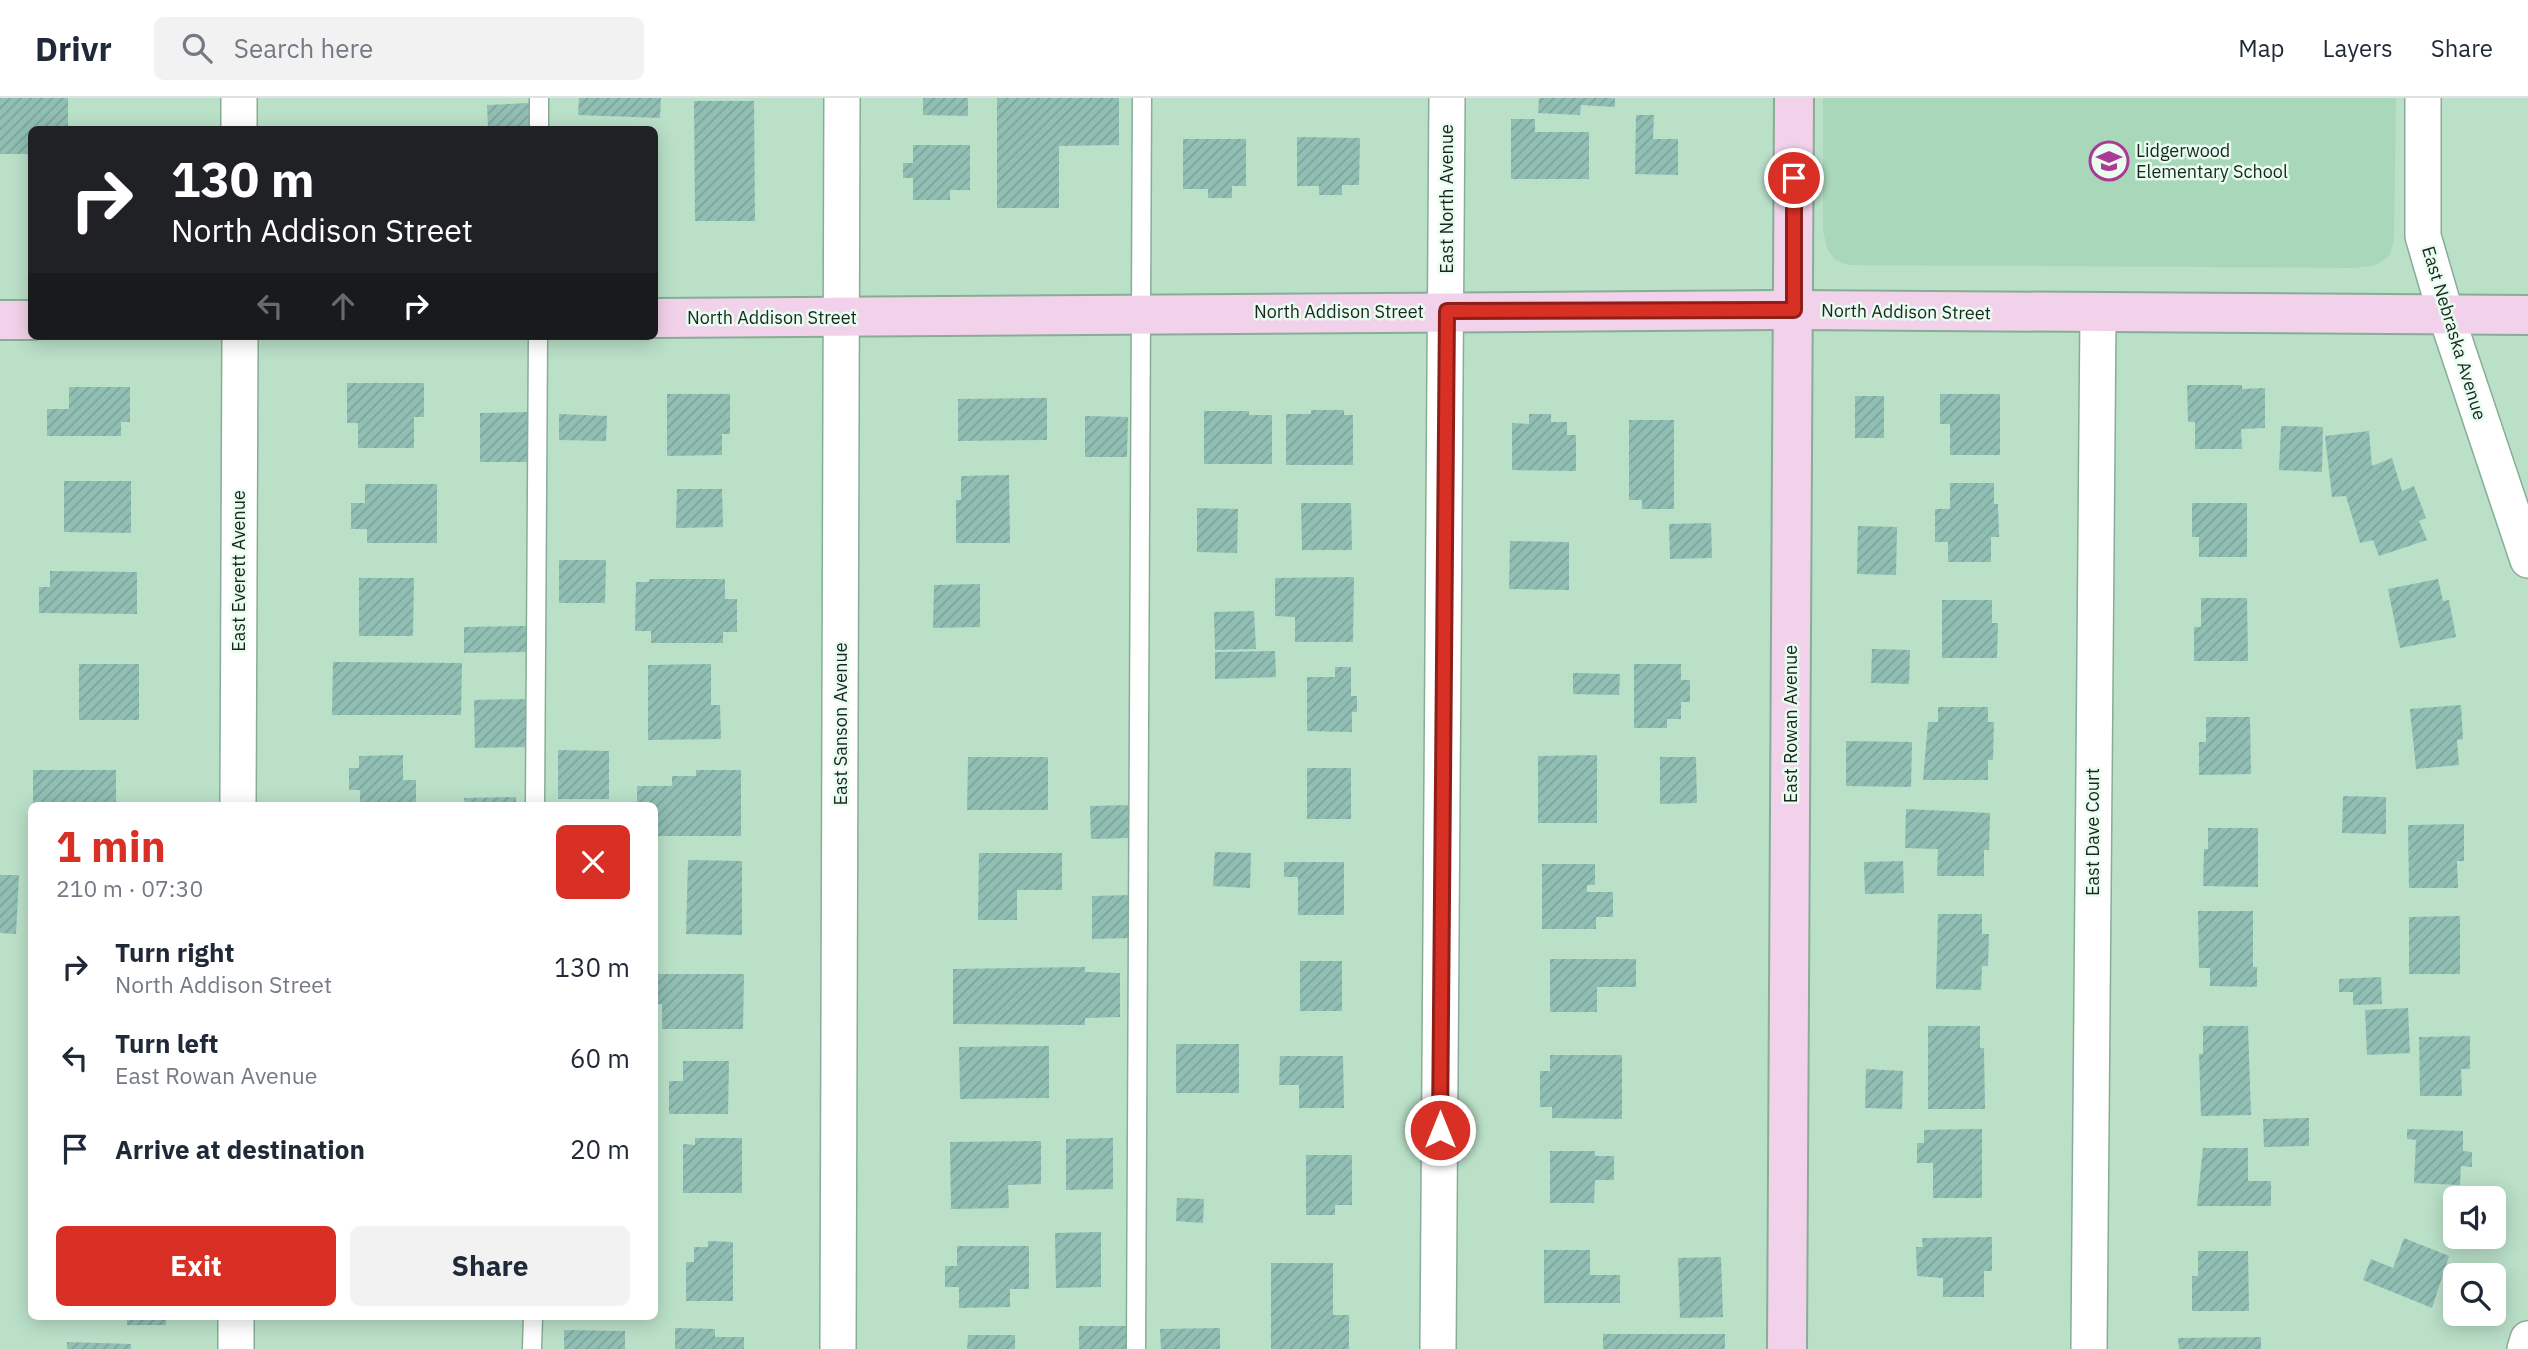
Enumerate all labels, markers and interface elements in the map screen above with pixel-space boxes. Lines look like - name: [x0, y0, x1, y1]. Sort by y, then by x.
- search box: [154, 17, 644, 80]
- text: Drivr: [35, 27, 112, 70]
- icon: search: [178, 29, 216, 67]
- text: Search here: [234, 31, 373, 65]
- text: Map: [2238, 32, 2285, 64]
- text: Layers: [2323, 32, 2393, 64]
- text: Share: [2431, 32, 2493, 64]
- street label: East North Avenue: [1435, 124, 1458, 274]
- place label: Lidgerwood Elementary School: [2136, 139, 2288, 183]
- school or university icon: Lidgerwood Elementary School: [2088, 140, 2130, 182]
- text: 130 m: [171, 147, 315, 210]
- pin: [1764, 148, 1824, 208]
- icon: right: [56, 154, 147, 245]
- icon: arrive: [1775, 159, 1813, 197]
- text: North Addison Street: [171, 209, 473, 251]
- street label: East Nebraska Avenue: [2417, 243, 2492, 423]
- icon: left: [251, 287, 289, 325]
- icon: ahead: [324, 287, 362, 325]
- icon: right: [397, 287, 435, 325]
- street label: North Addison Street: [1821, 299, 1991, 324]
- street label: North Addison Street: [1254, 300, 1424, 323]
- street label: North Addison Street: [687, 306, 857, 329]
- street label: East Everett Avenue: [227, 490, 250, 652]
- street label: East Sanson Avenue: [829, 642, 852, 806]
- street label: East Rowan Avenue: [1779, 645, 1802, 803]
- street label: East Dave Court: [2081, 768, 2104, 896]
- text: 1 min: [56, 819, 166, 874]
- button: close: [556, 825, 630, 899]
- text: 210 m · 07:30: [56, 873, 203, 903]
- text: Turn right: [115, 935, 234, 969]
- icon: right: [56, 948, 94, 986]
- text: 130 m: [554, 950, 630, 984]
- text: North Addison Street: [115, 969, 332, 999]
- text: Turn left: [115, 1026, 218, 1060]
- icon: left: [56, 1039, 94, 1077]
- text: 60 m: [570, 1041, 630, 1075]
- text: East Rowan Avenue: [115, 1060, 317, 1090]
- position arrow: [1403, 1093, 1477, 1167]
- icon: arrive: [56, 1130, 94, 1168]
- text: Arrive at destination: [115, 1132, 365, 1166]
- text: 20 m: [570, 1132, 630, 1166]
- map controls: [2443, 1186, 2506, 1326]
- button: sound: [2443, 1186, 2506, 1249]
- button: Exit: [56, 1226, 336, 1306]
- button: Share: [350, 1226, 630, 1306]
- button: search: [2443, 1263, 2506, 1326]

